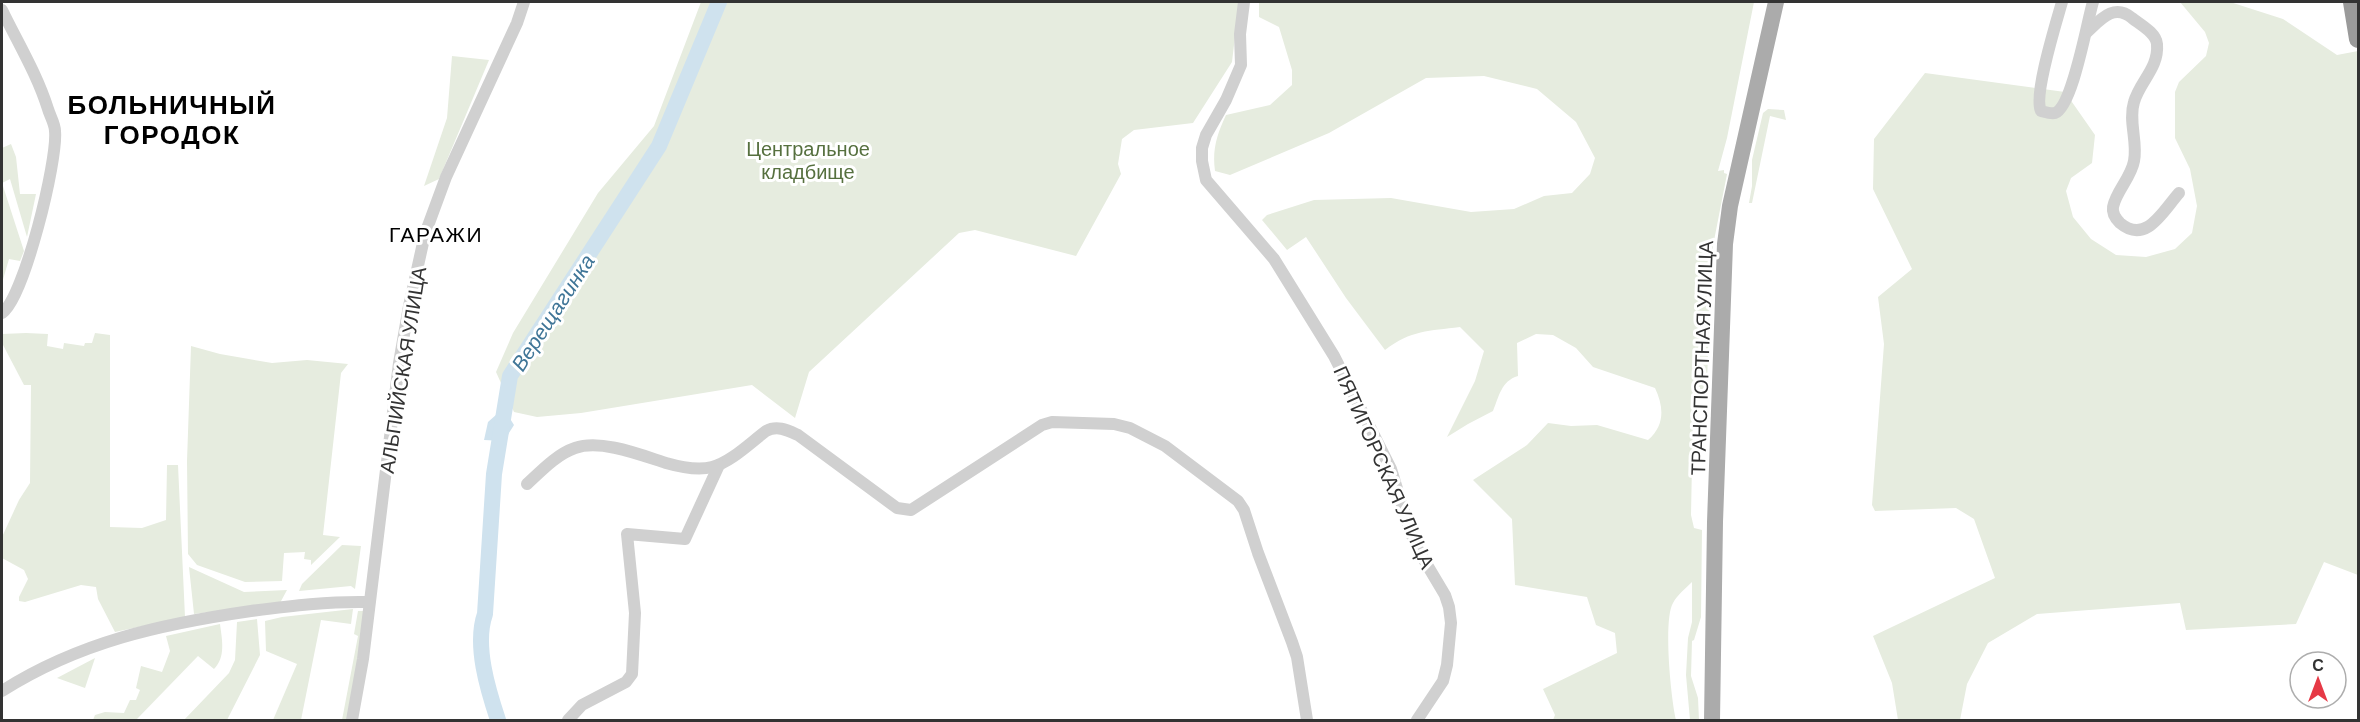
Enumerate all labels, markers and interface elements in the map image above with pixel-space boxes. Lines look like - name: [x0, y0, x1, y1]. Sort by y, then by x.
- district label: БОЛЬНИЧНЫЙ ГОРОДОК: [68, 88, 276, 149]
- park label: Центральное кладбище: [746, 136, 870, 183]
- district label: ГАРАЖИ: [389, 221, 483, 246]
- street label: ТРАНСПОРТНАЯ УЛИЦА: [1685, 240, 1717, 476]
- water label: Верещагинка: [505, 249, 599, 375]
- street label: АЛЬПИЙСКАЯ УЛИЦА: [374, 264, 430, 475]
- street label: ПЯТИГОРСКАЯ УЛИЦА: [1329, 362, 1441, 573]
- north arrow: [2288, 650, 2348, 710]
- text: С: [2312, 655, 2324, 674]

